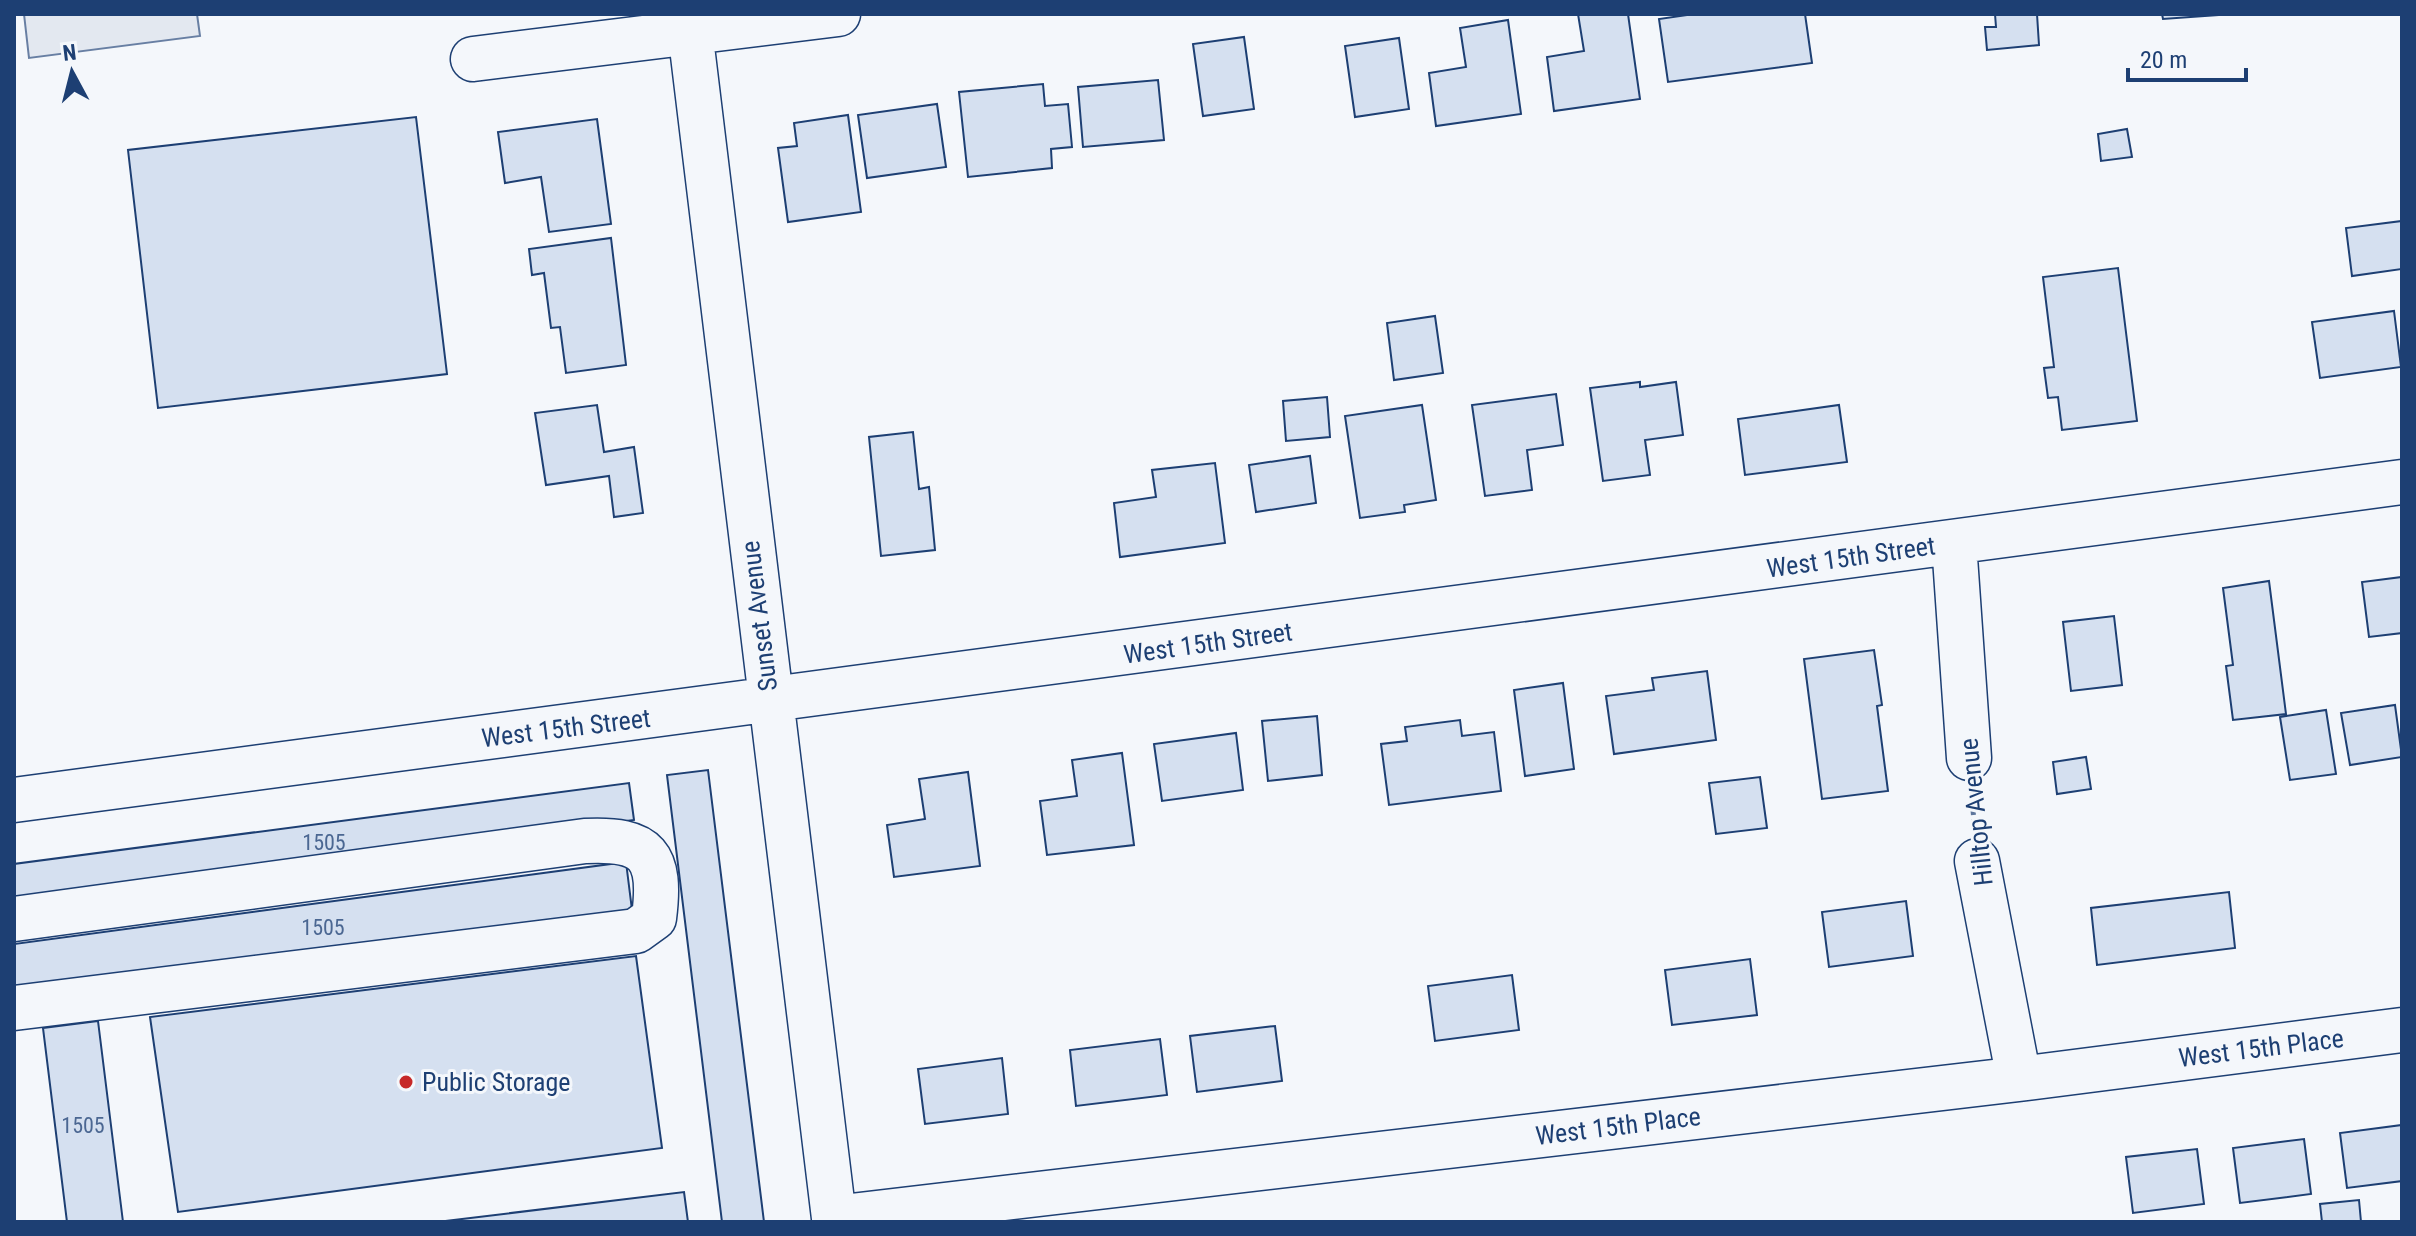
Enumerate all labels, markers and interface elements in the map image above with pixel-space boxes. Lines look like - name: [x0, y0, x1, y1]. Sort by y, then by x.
- north arrow: [32, 32, 112, 112]
- scale bar: [2128, 32, 2246, 82]
- text: N: [61, 39, 78, 66]
- text: 20 m: [2140, 46, 2187, 74]
- street label: West 15th Street: [1765, 530, 1937, 584]
- street label: Sunset Avenue: [735, 539, 783, 693]
- street label: West 15th Street: [1122, 616, 1294, 670]
- street label: West 15th Street: [480, 703, 652, 753]
- street label: Hilltop Avenue: [1953, 737, 1999, 887]
- house number: 1505: [302, 830, 346, 855]
- house number: 1505: [301, 915, 345, 940]
- street label: West 15th Place: [2177, 1023, 2345, 1073]
- place label: Public Storage: [422, 1067, 571, 1097]
- marker: Public Storage: [397, 1073, 415, 1091]
- street label: West 15th Place: [1534, 1101, 1702, 1151]
- house number: 1505: [61, 1113, 105, 1138]

